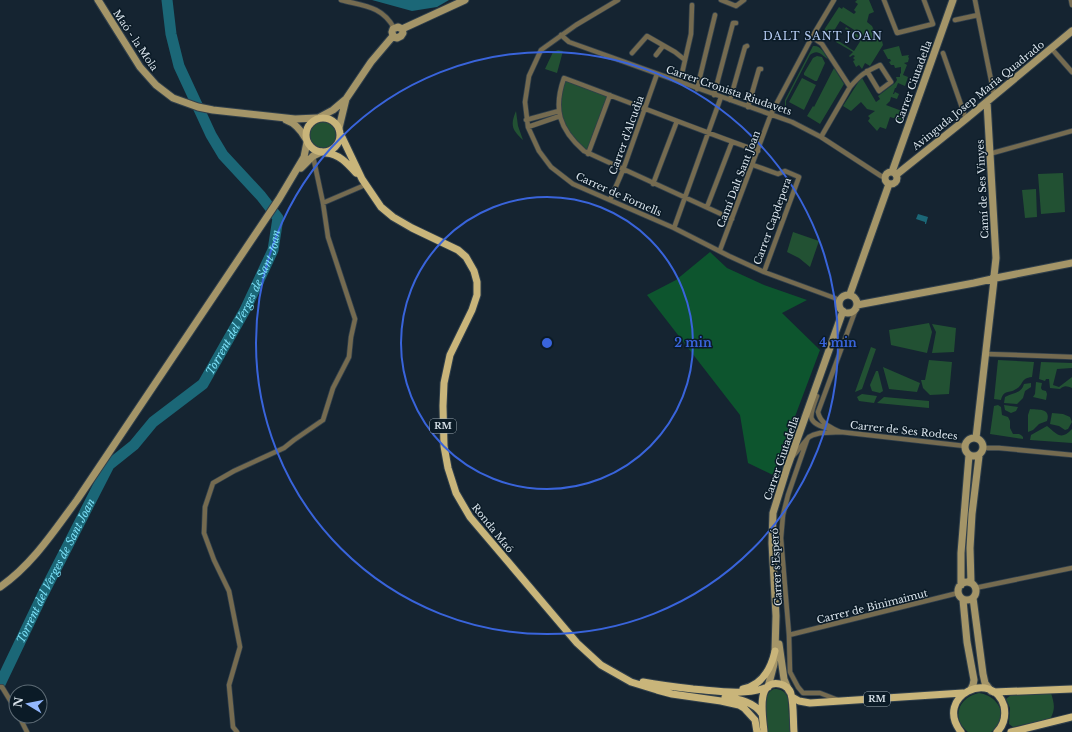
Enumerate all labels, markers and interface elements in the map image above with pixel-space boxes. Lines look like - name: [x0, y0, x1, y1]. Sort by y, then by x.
- street label: Maó - la Mola: [110, 7, 161, 74]
- district label: DALT SANT JOAN: [763, 29, 883, 43]
- street label: Carrer Ciutadella: [892, 38, 935, 126]
- street label: Avinguda Josep Maria Quadrado: [909, 38, 1047, 153]
- street label: Carrer Cronista Riudavets: [664, 63, 794, 118]
- street label: Carrer d'Alcudia: [606, 94, 647, 176]
- street label: Camí Dalt Sant Joan: [714, 129, 763, 230]
- street label: Camí de Ses Vinyes: [973, 139, 992, 239]
- street label: Carrer de Fornells: [574, 170, 664, 219]
- street label: Carrer Capdepera: [751, 175, 794, 267]
- water label: Torrent del Verges de Sant Joan: [203, 229, 283, 377]
- text: 2 min: [674, 335, 712, 350]
- text: 4 min: [819, 335, 857, 350]
- centre of rings: [540, 336, 554, 350]
- street label: Carrer Ciutadella: [761, 414, 802, 502]
- street label: Carrer de Ses Rodees: [850, 418, 959, 443]
- road number: RM: [430, 419, 456, 433]
- water label: Torrent del Verges de Sant Joan: [13, 496, 98, 646]
- street label: Ronda Maó: [469, 501, 517, 556]
- street label: Carrer s'Esperó: [768, 527, 785, 606]
- street label: Carrer de Binimaimut: [815, 586, 929, 627]
- north arrow: [8, 684, 48, 724]
- road number: RM: [864, 692, 890, 706]
- text: N: [10, 695, 26, 709]

